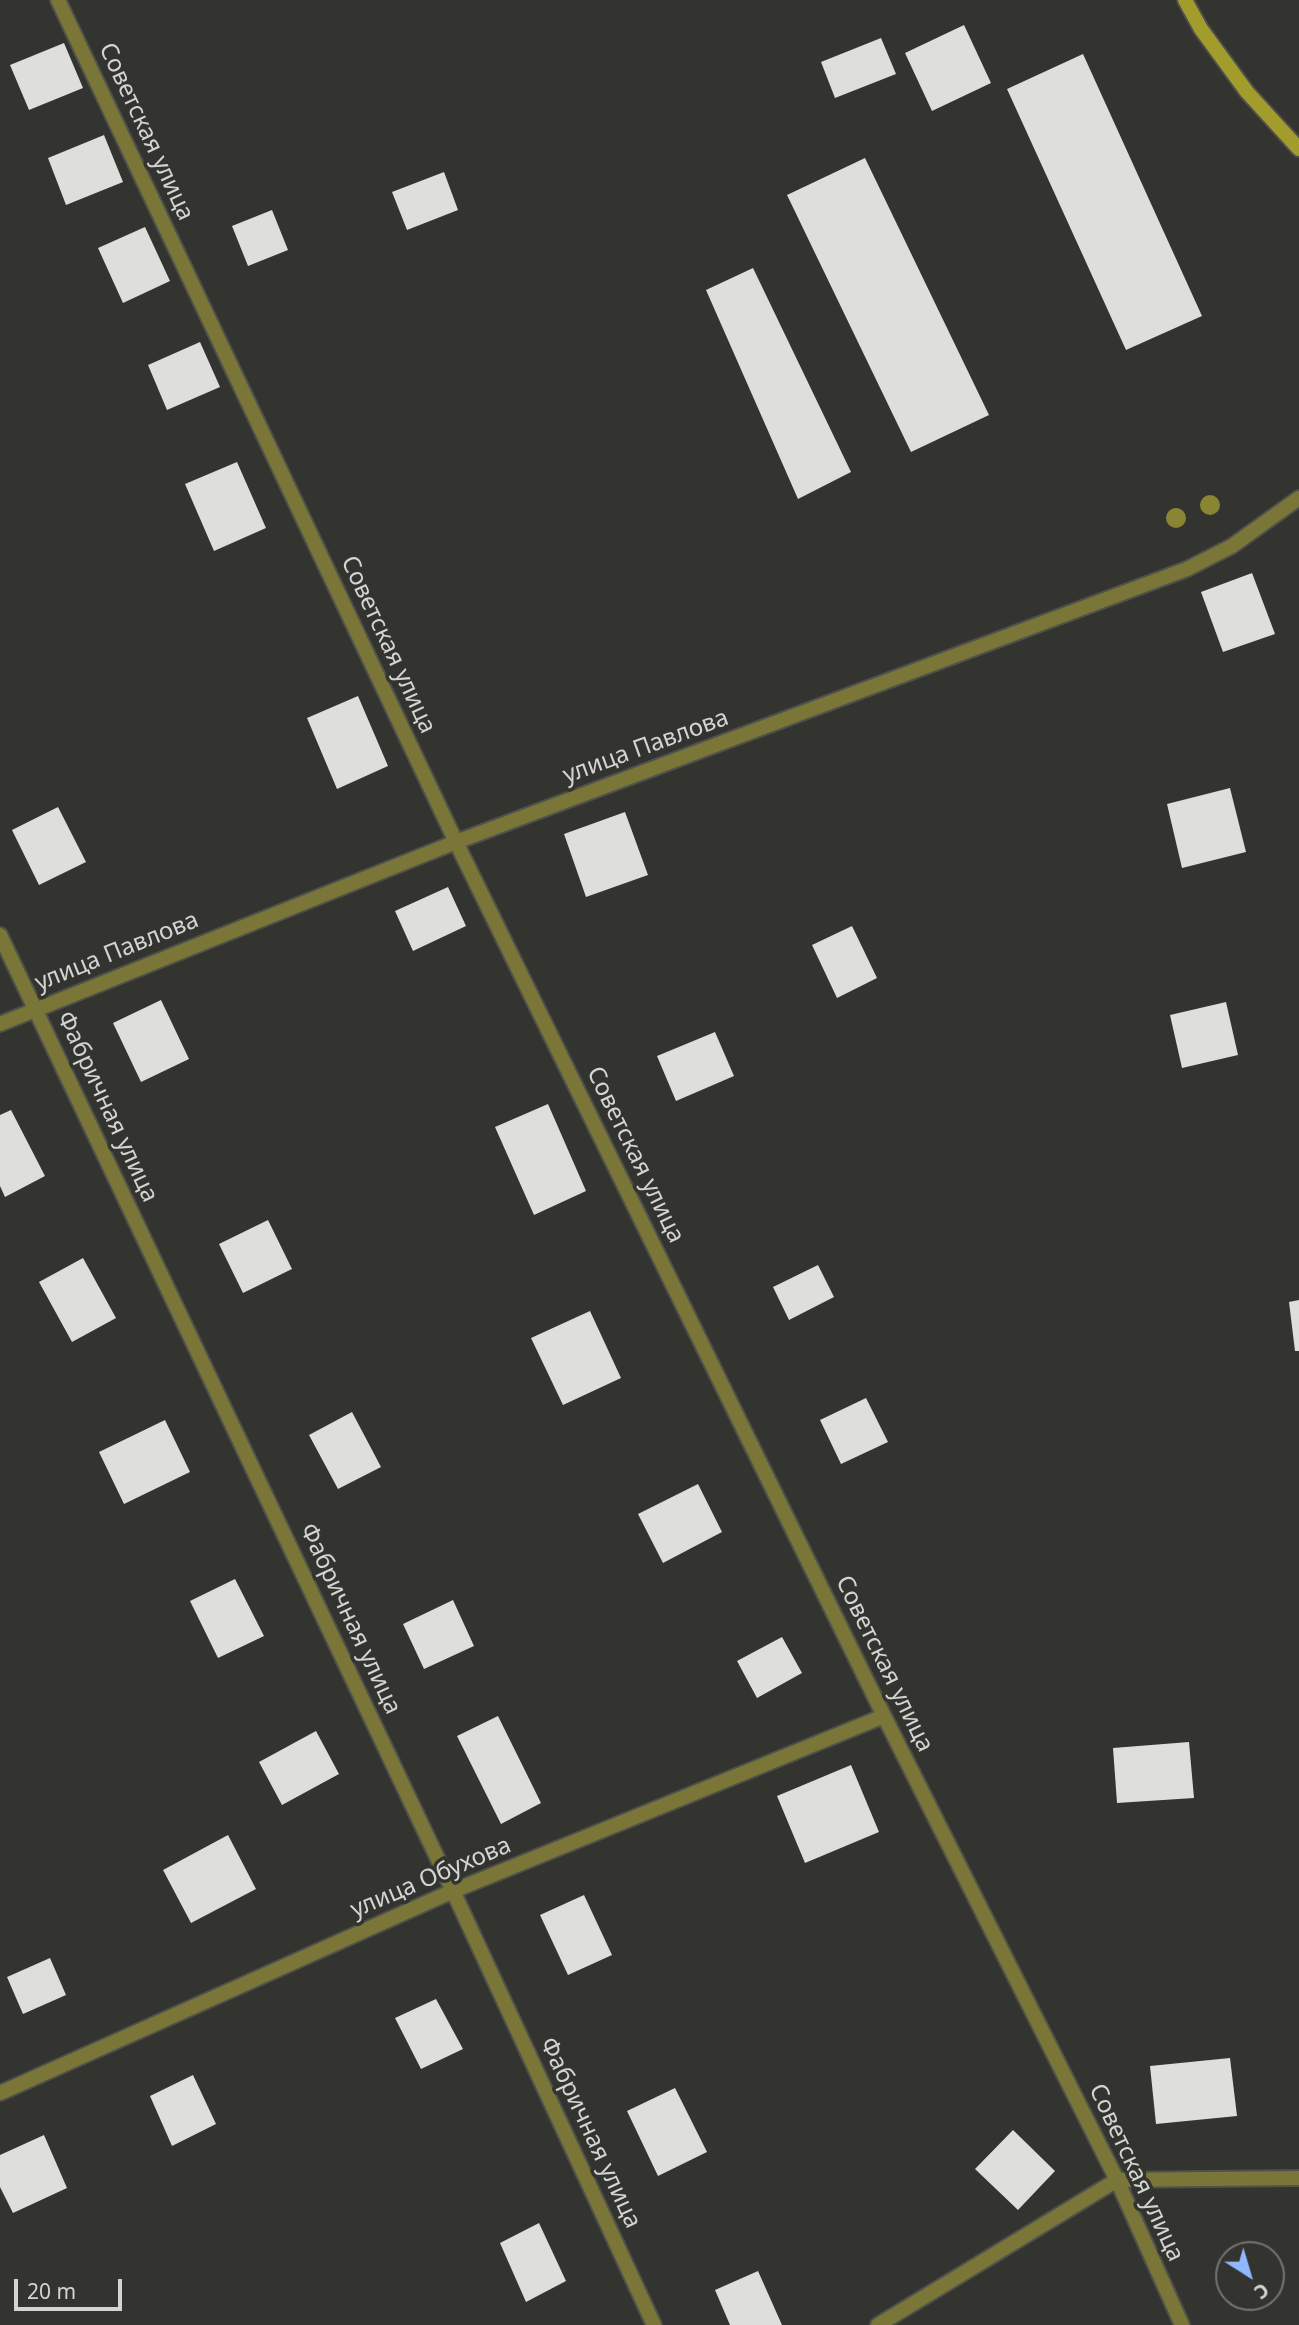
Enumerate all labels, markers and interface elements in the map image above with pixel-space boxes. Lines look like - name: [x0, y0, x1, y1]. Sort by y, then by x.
- street label: Советская улица: [92, 39, 200, 225]
- street label: Советская улица: [334, 552, 442, 738]
- street label: улица Павлова: [559, 704, 733, 790]
- street label: улица Павлова: [31, 906, 203, 998]
- street label: Фабричная улица: [50, 1007, 164, 1207]
- street label: Советская улица: [580, 1062, 690, 1248]
- street label: Фабричная улица: [293, 1519, 407, 1719]
- street label: Советская улица: [829, 1571, 939, 1757]
- street label: улица Обухова: [347, 1831, 515, 1925]
- street label: Фабричная улица: [533, 2033, 647, 2233]
- street label: Советская улица: [1082, 2080, 1190, 2266]
- north arrow: [1215, 2241, 1285, 2311]
- scale bar: [18, 2266, 126, 2310]
- text: 20 m: [27, 2277, 76, 2305]
- text: С: [1249, 2277, 1274, 2305]

